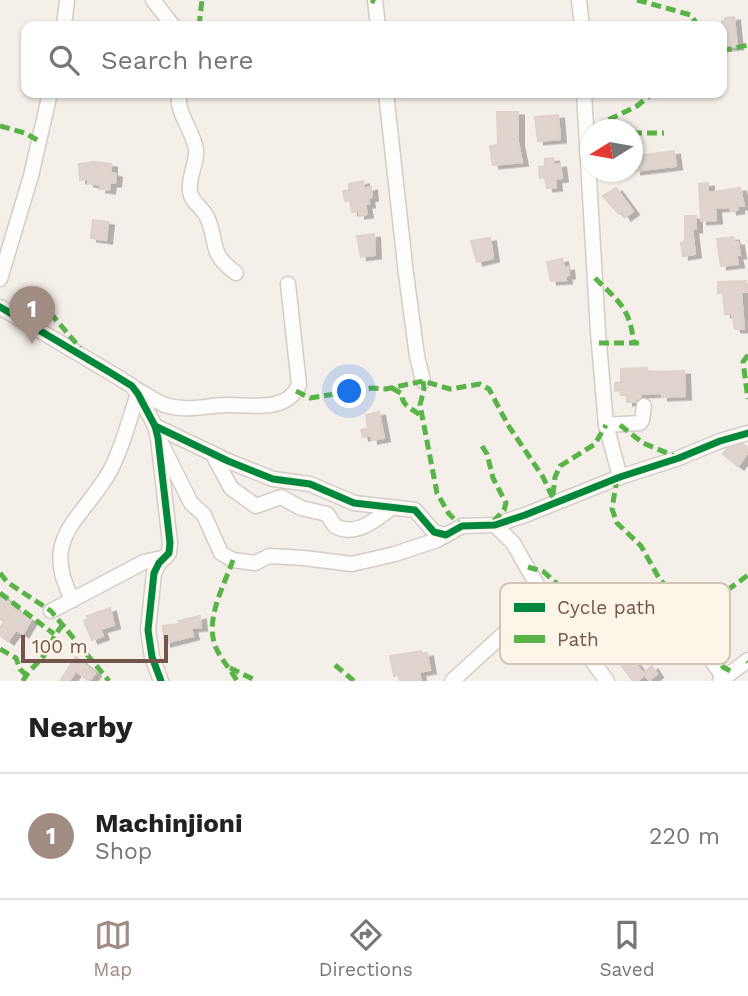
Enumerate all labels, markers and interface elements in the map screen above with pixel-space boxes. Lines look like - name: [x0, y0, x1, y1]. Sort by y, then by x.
- search box: [21, 21, 727, 98]
- icon: search: [45, 41, 83, 79]
- text: Search here: [101, 45, 253, 75]
- north arrow: [580, 119, 643, 182]
- pin: 1: [9, 286, 55, 344]
- your location: [332, 374, 366, 408]
- legend: [500, 583, 730, 664]
- text: Cycle path: [557, 596, 656, 619]
- text: Path: [557, 628, 599, 651]
- scale bar: [21, 632, 168, 664]
- text: 100 m: [32, 635, 88, 658]
- text: Nearby: [28, 709, 133, 744]
- text: Machinjioni: [95, 808, 243, 838]
- text: 1: [46, 823, 56, 850]
- text: 220 m: [649, 823, 720, 850]
- text: Shop: [95, 838, 152, 865]
- tab: Map: [93, 916, 132, 981]
- tab: Directions: [319, 916, 413, 981]
- tab: Saved: [599, 916, 655, 981]

